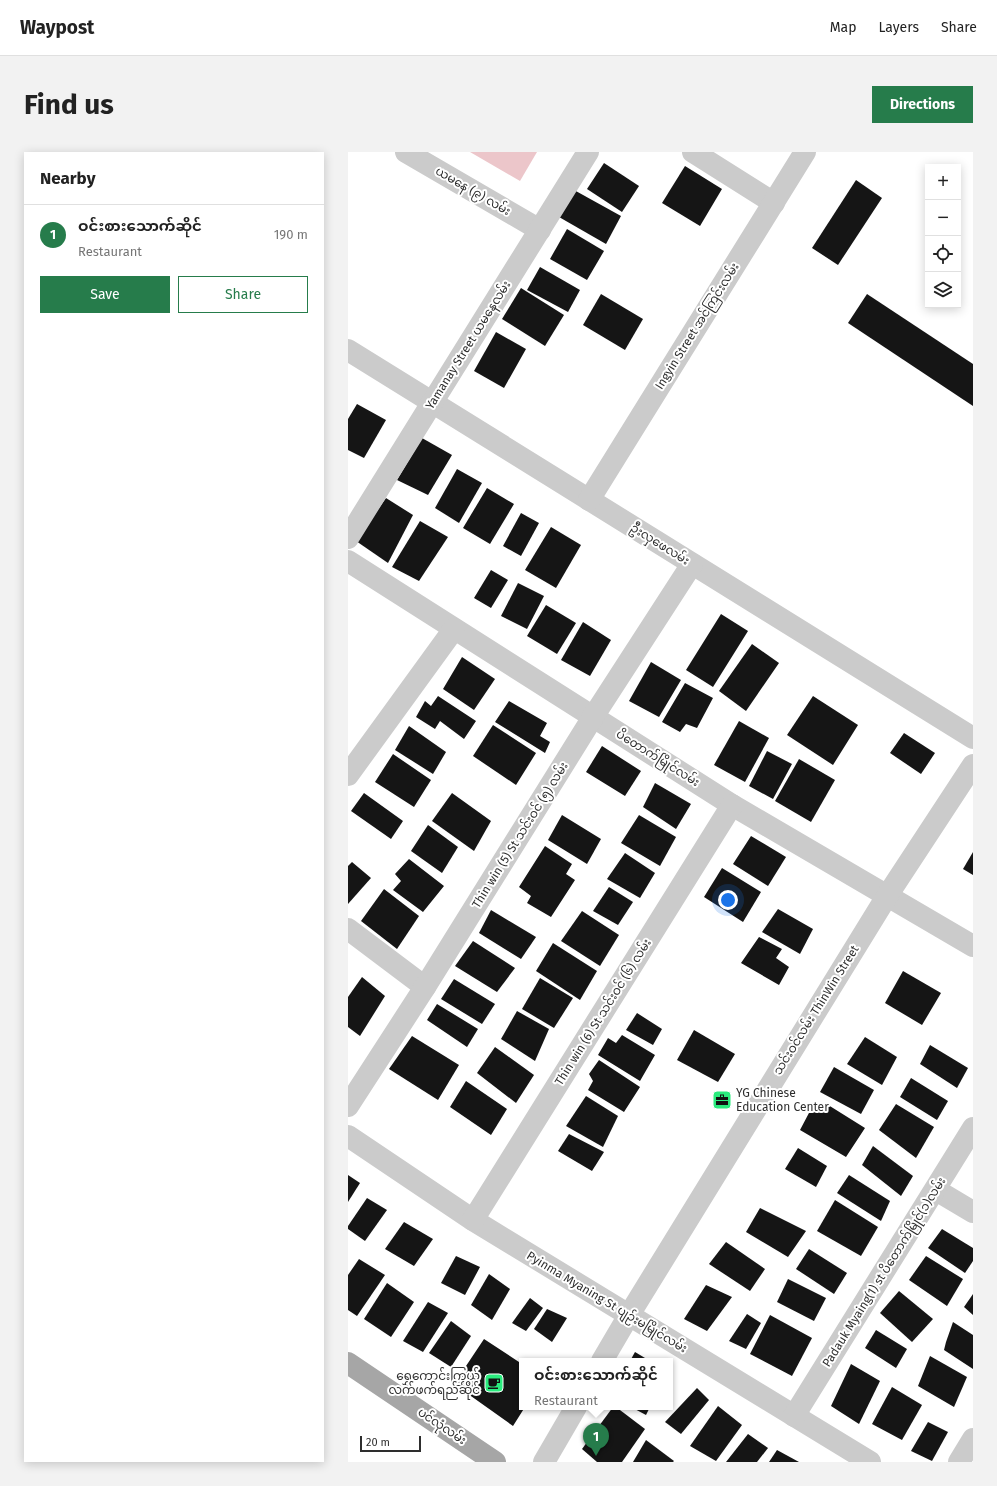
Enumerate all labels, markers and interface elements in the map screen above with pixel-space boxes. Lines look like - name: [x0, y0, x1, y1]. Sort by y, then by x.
- text: Waypost: [20, 16, 94, 39]
- text: Map: [830, 19, 856, 36]
- text: Layers: [878, 19, 919, 36]
- text: Share: [941, 19, 977, 36]
- button: Directions: [872, 86, 973, 123]
- text: Find us: [24, 88, 114, 121]
- street label: ယမနေ (၉) လမ်း: [431, 162, 514, 221]
- map controls: [925, 164, 961, 308]
- button: +: [925, 164, 961, 200]
- text: Nearby: [40, 168, 95, 189]
- button: −: [925, 200, 961, 236]
- text: ဝင်းစားသောက်ဆိုင်: [78, 217, 202, 235]
- text: 1: [50, 227, 56, 242]
- text: 190 m: [274, 227, 308, 242]
- button: locate: [925, 236, 961, 272]
- text: Restaurant: [78, 244, 142, 259]
- street label: Ingyin Street အင်ကြင်းလမ်း: [651, 259, 744, 393]
- button: layers: [925, 272, 961, 308]
- button: Save: [40, 276, 170, 313]
- button: Share: [178, 276, 308, 313]
- street label: Yamanay Street ယမနေလမ်း: [421, 277, 516, 413]
- street label: ဦးလှဖေလမ်း: [626, 519, 693, 570]
- street label: ပိတောက်မြိုင်လမ်း: [612, 725, 703, 792]
- street label: Thin win (5) St သင်းဝင် (၅) လမ်း: [467, 758, 573, 912]
- your location: [718, 890, 738, 910]
- street label: Thin win (6) St သင်းဝင် (၆) လမ်း: [550, 935, 654, 1088]
- street label: သင်းဝင်လမ်း ThinWin Street: [769, 941, 862, 1077]
- place label: YG Chinese Education Center: [736, 1086, 829, 1114]
- office icon: YG Chinese Education Center: [711, 1089, 733, 1111]
- street label: Padauk Myaing(1) st ပိတောက်မြိုင်(၁)လမ်း: [818, 1174, 951, 1371]
- street label: Pyinma Myaning St ပျဉ်းမမြိုင်လမ်း: [523, 1247, 691, 1358]
- popup: [519, 1358, 673, 1410]
- text: ဝင်းစားသောက်ဆိုင်: [534, 1366, 658, 1384]
- place label: ရွှေကောင်းကြွယ် လက်ဖက်ရည်ဆိုင်: [389, 1367, 480, 1400]
- cafe icon: ရွှေကောင်းကြွယ် လက်ဖက်ရည်ဆိုင်: [483, 1372, 505, 1394]
- text: Restaurant: [534, 1393, 598, 1408]
- street label: ပင်လုံလမ်း: [414, 1403, 470, 1450]
- pin: 1: [583, 1423, 609, 1456]
- scale bar: [360, 1434, 421, 1453]
- text: 20 m: [366, 1436, 390, 1449]

